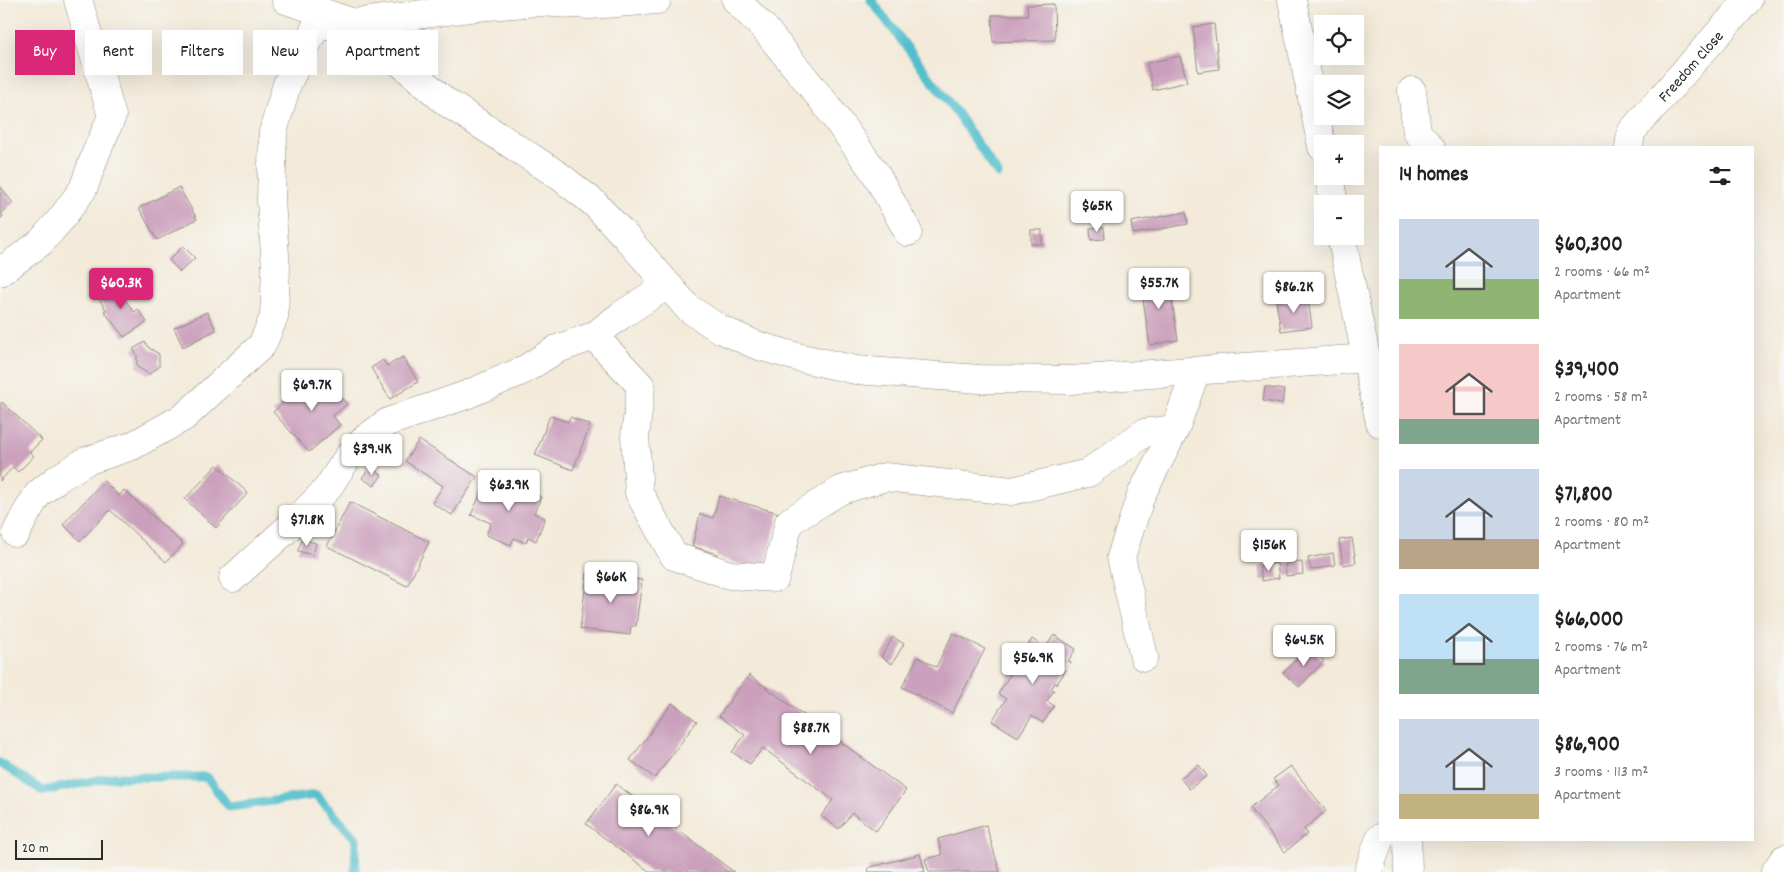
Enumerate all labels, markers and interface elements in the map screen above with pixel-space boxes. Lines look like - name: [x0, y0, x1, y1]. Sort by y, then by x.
- map controls: [1314, 15, 1364, 245]
- button: locate: [1314, 15, 1364, 65]
- street label: Freedom Close: [1654, 26, 1730, 108]
- chip: Buy: [15, 30, 75, 75]
- chip: Rent: [85, 30, 152, 75]
- chip: Filters: [162, 30, 243, 75]
- chip: New: [253, 30, 317, 75]
- chip: Apartment: [327, 30, 438, 75]
- button: layers: [1314, 75, 1364, 125]
- button: +: [1314, 135, 1364, 185]
- text: 14 homes: [1399, 161, 1469, 191]
- icon: filters: [1706, 162, 1734, 190]
- pin: $65K: [1067, 190, 1127, 233]
- text: $65K: [1082, 195, 1112, 218]
- button: −: [1314, 195, 1364, 245]
- text: $60,300: [1554, 231, 1623, 261]
- icon: home: [1439, 239, 1499, 299]
- text: 2 rooms · 66 m²: [1554, 261, 1650, 284]
- pin: $60.3K: [80, 268, 162, 310]
- pin: $55.7K: [1118, 268, 1200, 310]
- text: $60.3K: [100, 272, 142, 295]
- text: $55.7K: [1139, 272, 1179, 295]
- pin: $86.2K: [1253, 272, 1335, 314]
- text: $86.2K: [1274, 276, 1314, 299]
- text: Apartment: [1554, 284, 1621, 307]
- text: $39,400: [1554, 356, 1619, 386]
- icon: home: [1439, 364, 1499, 424]
- pin: $69.7K: [271, 370, 353, 412]
- text: $69.7K: [292, 374, 332, 397]
- text: 2 rooms · 58 m²: [1554, 386, 1648, 409]
- text: Apartment: [1554, 409, 1621, 432]
- pin: $39.4K: [331, 434, 413, 476]
- text: $39.4K: [352, 438, 392, 461]
- pin: $63.9K: [468, 470, 550, 512]
- text: $63.9K: [489, 474, 529, 497]
- text: $71,800: [1554, 481, 1613, 511]
- icon: home: [1439, 489, 1499, 549]
- pin: $71.8K: [266, 504, 348, 547]
- text: $71.8K: [290, 509, 324, 532]
- text: 2 rooms · 80 m²: [1554, 511, 1649, 534]
- pin: $156K: [1234, 530, 1304, 572]
- text: $156K: [1252, 534, 1286, 557]
- text: Apartment: [1554, 534, 1621, 557]
- pin: $66K: [581, 562, 641, 604]
- text: $66K: [595, 566, 627, 589]
- text: $66,000: [1554, 606, 1624, 636]
- icon: home: [1439, 614, 1499, 674]
- pin: $64.5K: [1263, 624, 1345, 667]
- text: $64.5K: [1284, 629, 1324, 652]
- text: 2 rooms · 76 m²: [1554, 636, 1648, 659]
- pin: $56.9K: [992, 642, 1074, 685]
- text: $56.9K: [1013, 647, 1053, 670]
- text: Apartment: [1554, 659, 1621, 682]
- pin: $88.7K: [770, 712, 852, 755]
- text: $88.7K: [792, 717, 830, 740]
- text: $86,900: [1554, 731, 1620, 761]
- icon: home: [1439, 739, 1499, 799]
- text: 3 rooms · 113 m²: [1554, 761, 1648, 784]
- text: Apartment: [1554, 784, 1621, 807]
- pin: $86.9K: [608, 794, 690, 837]
- text: $86.9K: [629, 799, 669, 822]
- scale bar: [15, 837, 102, 860]
- text: 20 m: [22, 839, 49, 859]

